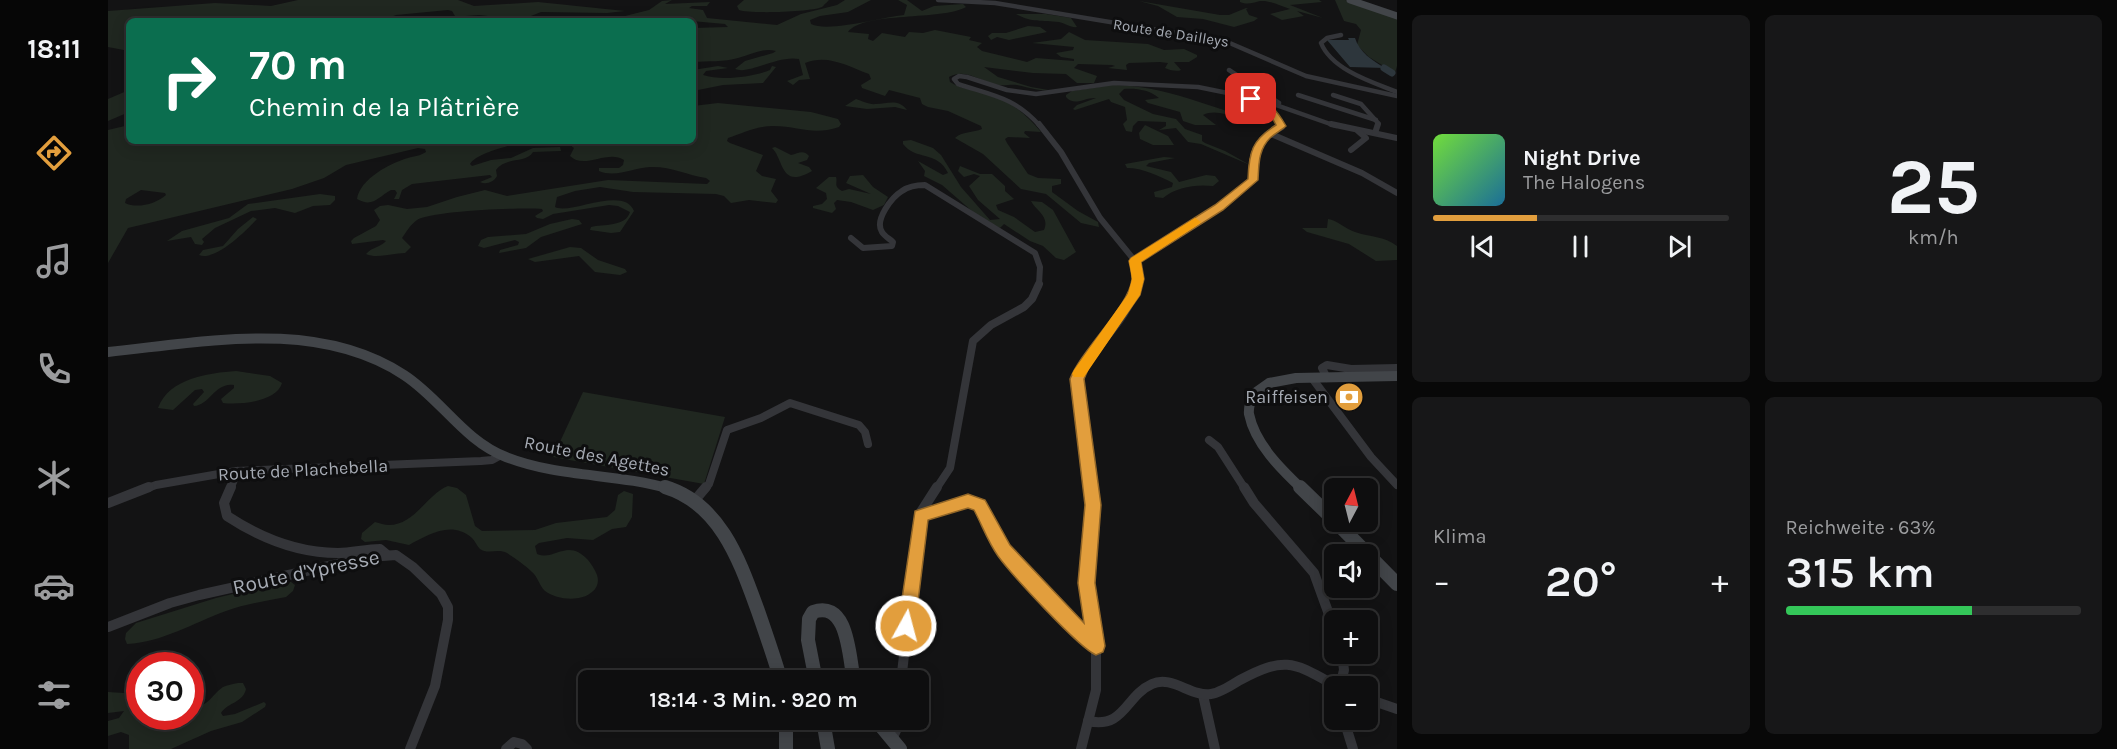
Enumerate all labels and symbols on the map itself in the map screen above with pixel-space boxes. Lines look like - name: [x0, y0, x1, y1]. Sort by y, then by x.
- street label: Route de Dailleys: [1112, 15, 1230, 51]
- pin: [1225, 73, 1276, 124]
- bank icon: Raiffeisen: [1333, 381, 1365, 413]
- place label: Raiffeisen: [1245, 386, 1328, 408]
- street label: Route des Agettes: [522, 431, 672, 481]
- street label: Route de Plachebella: [217, 455, 389, 485]
- north arrow: [1324, 478, 1378, 532]
- street label: Route d'Ypresse: [230, 545, 382, 599]
- position arrow: [874, 594, 938, 658]
- speed limit sign: 30: [126, 652, 204, 730]

